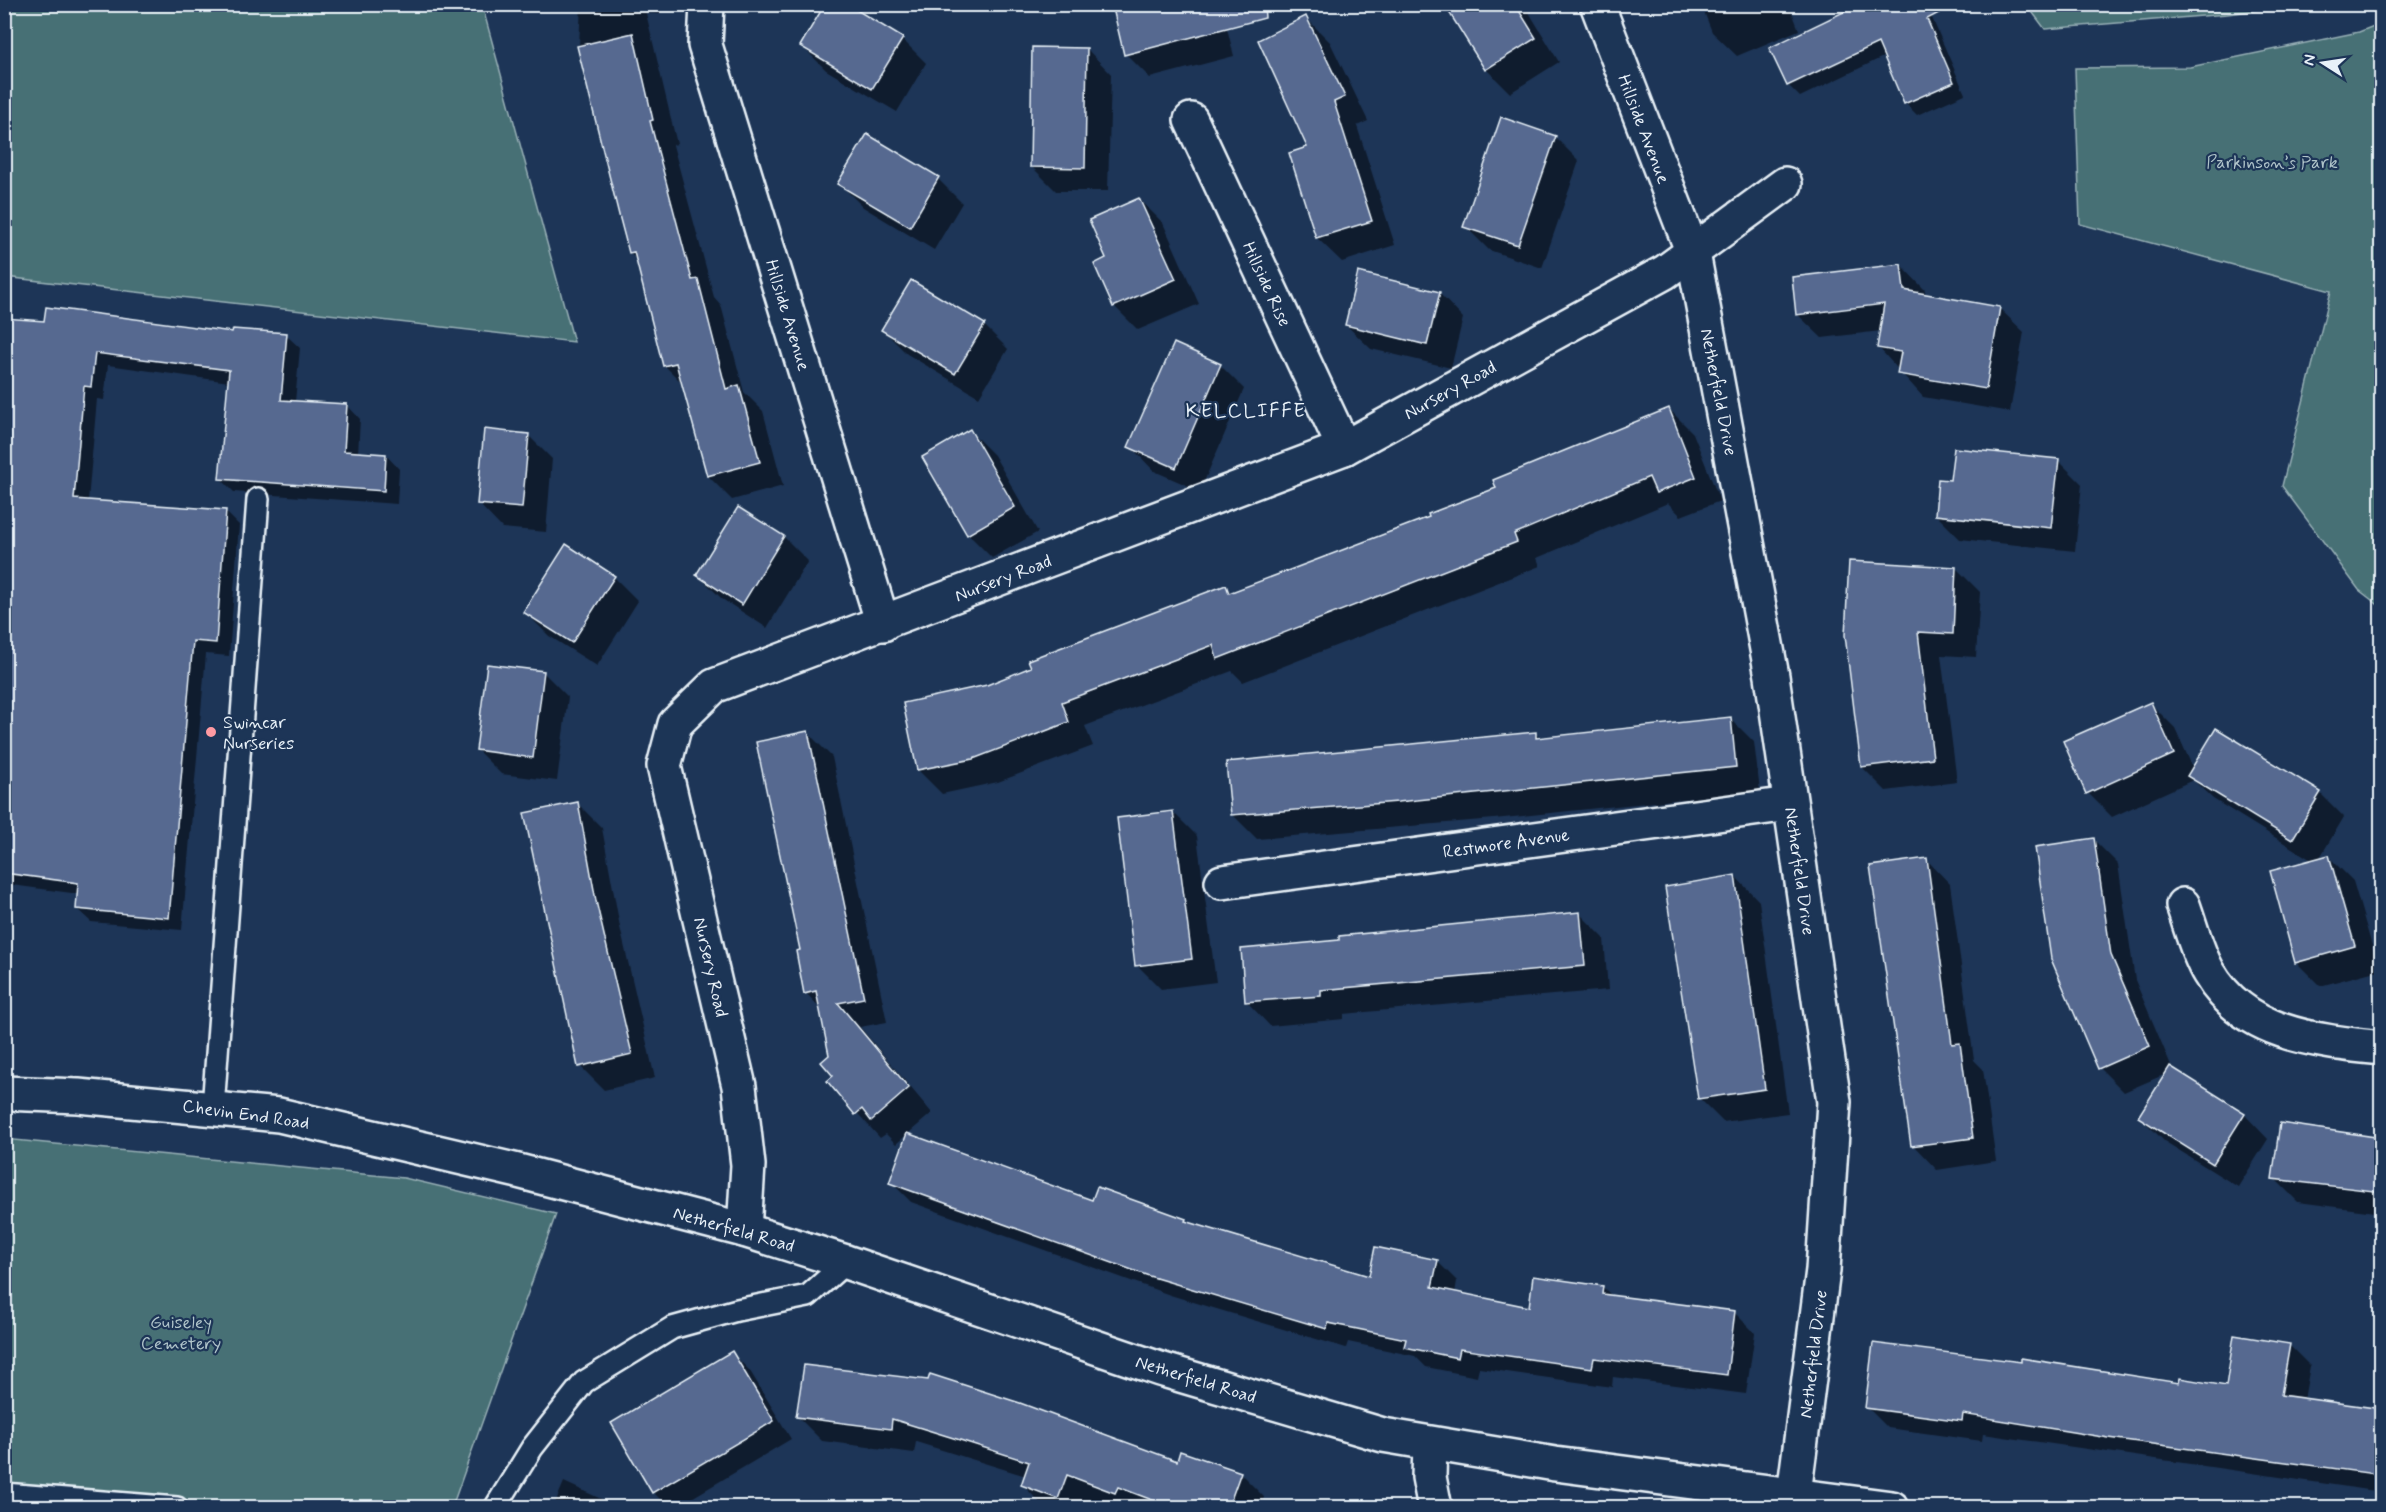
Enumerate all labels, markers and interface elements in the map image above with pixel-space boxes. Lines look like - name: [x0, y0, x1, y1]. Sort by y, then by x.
- north arrow: [2293, 33, 2353, 93]
- text: N: [2298, 53, 2321, 68]
- street label: Hillside Avenue: [1611, 71, 1675, 188]
- park label: Parkinson’s Park: [2206, 151, 2338, 175]
- street label: Hillside Rise: [1236, 238, 1296, 331]
- street label: Hillside Avenue: [759, 257, 815, 374]
- street label: Netherfield Drive: [1694, 327, 1742, 458]
- street label: Nursery Road: [1400, 356, 1501, 426]
- district label: KELCLIFFE: [1185, 398, 1307, 425]
- street label: Nursery Road: [951, 549, 1055, 608]
- place label: Swincar Nurseries: [223, 711, 294, 756]
- marker: Swincar Nurseries: [204, 725, 218, 739]
- street label: Netherfield Drive: [1778, 806, 1820, 937]
- street label: Restmore Avenue: [1441, 823, 1571, 865]
- street label: Nursery Road: [687, 915, 733, 1020]
- street label: Chevin End Road: [181, 1094, 311, 1136]
- street label: Netherfield Road: [670, 1201, 797, 1259]
- street label: Netherfield Drive: [1794, 1289, 1834, 1420]
- park label: Guiseley Cemetery: [141, 1311, 221, 1356]
- street label: Netherfield Road: [1132, 1350, 1259, 1410]

